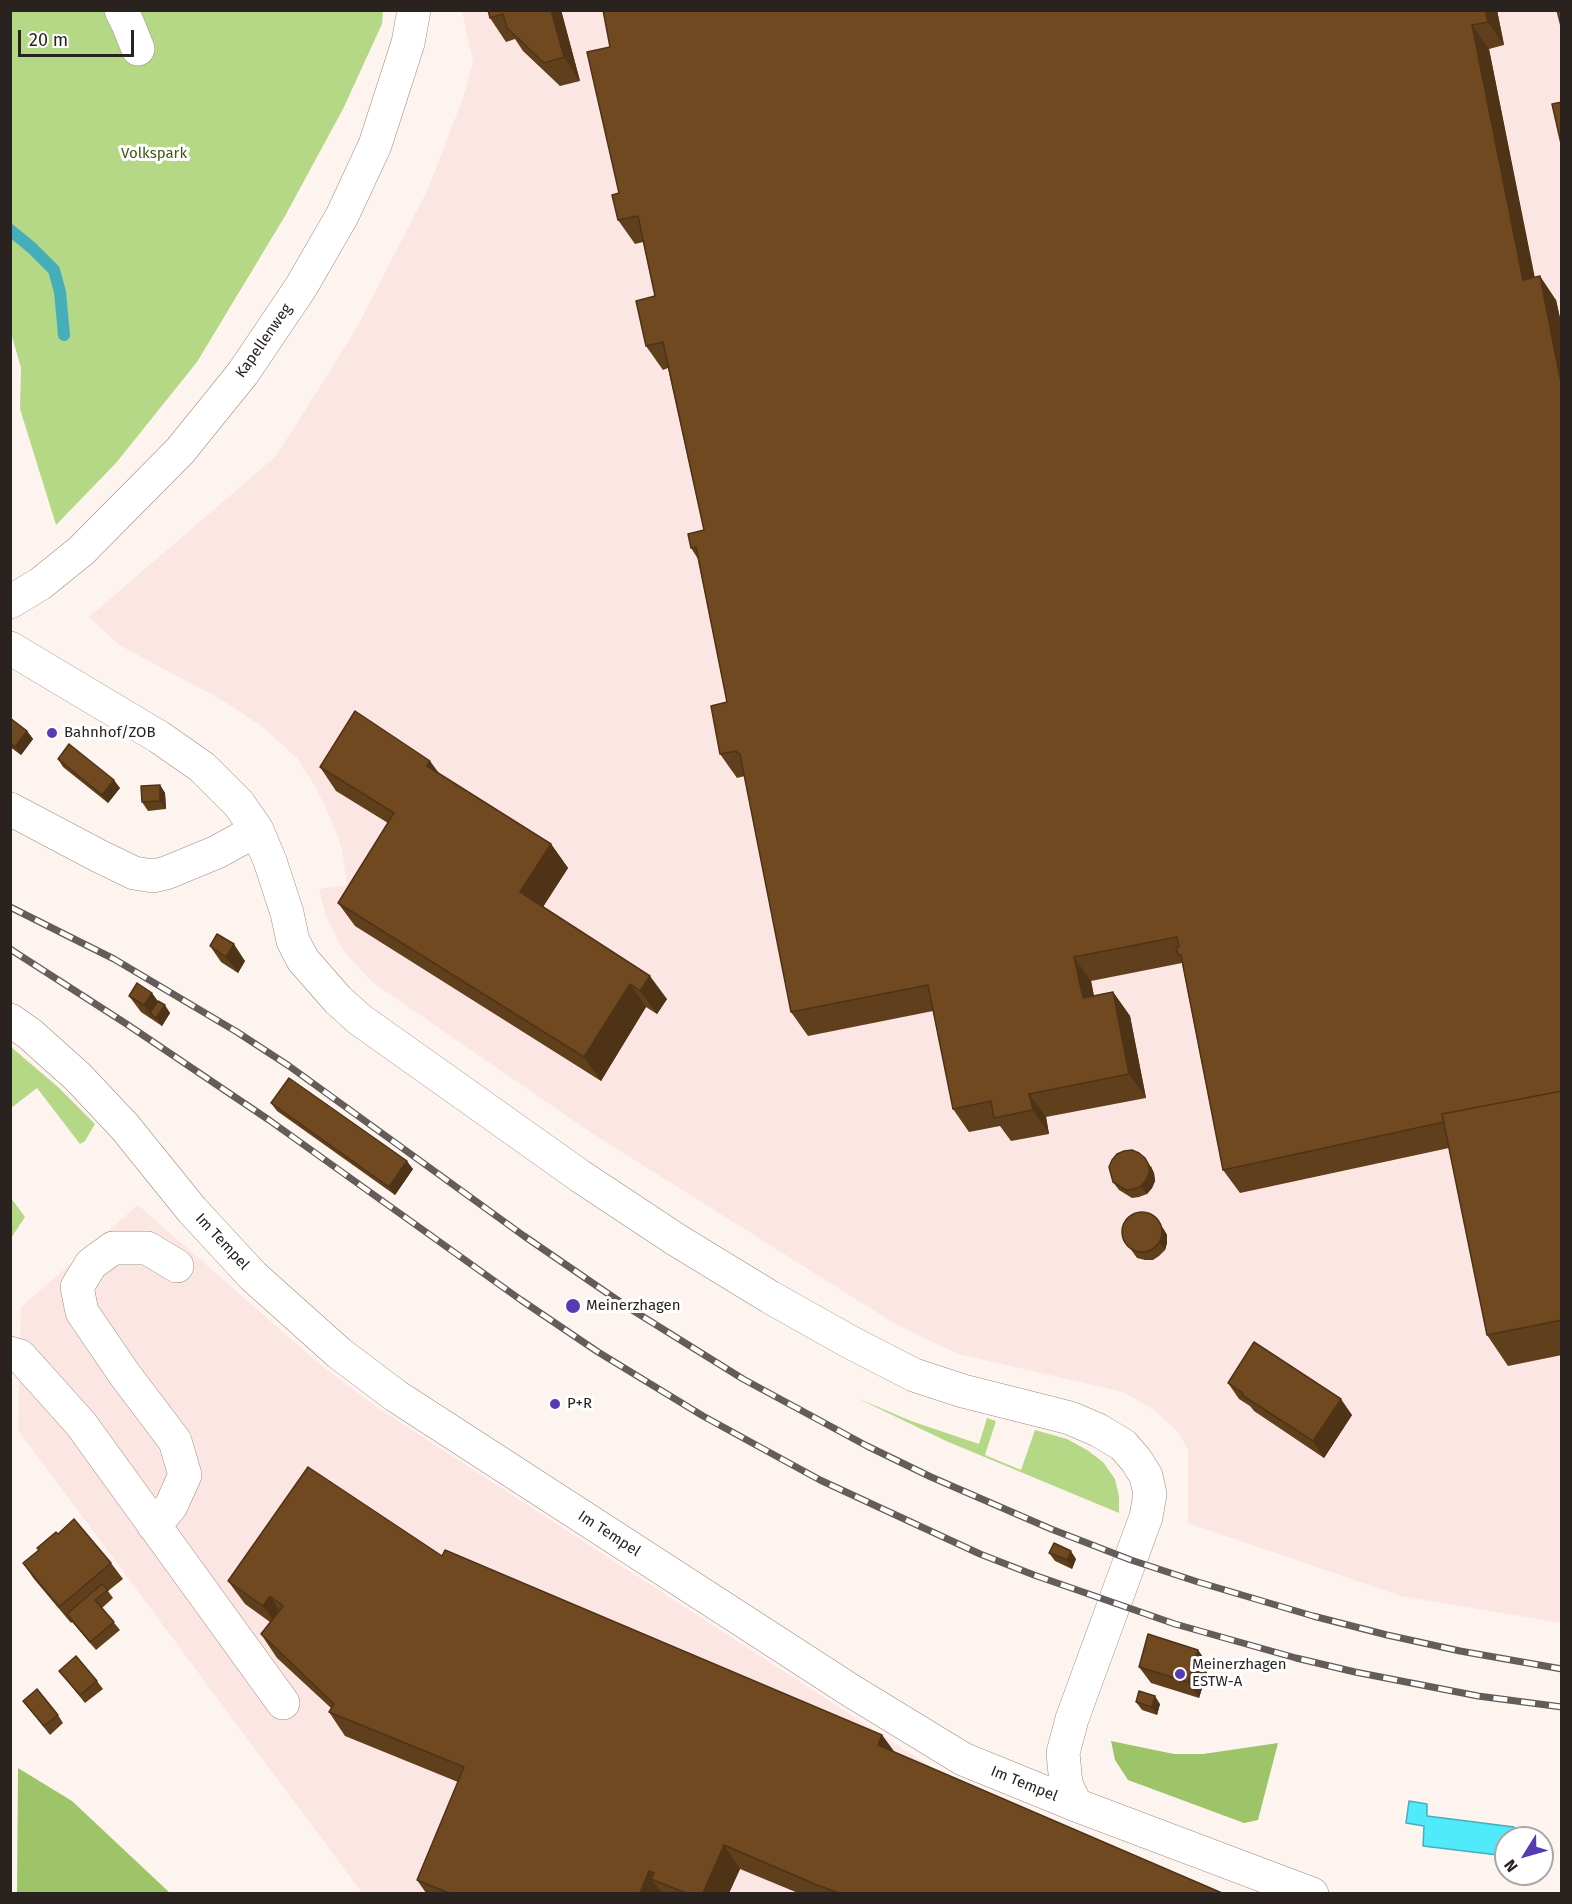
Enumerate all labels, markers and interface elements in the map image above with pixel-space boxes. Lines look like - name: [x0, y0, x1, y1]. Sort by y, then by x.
- scale bar: [21, 18, 136, 56]
- text: 20 m: [29, 29, 68, 51]
- park label: Volkspark: [121, 145, 187, 163]
- street label: Kapellenweg: [232, 300, 296, 382]
- place label: Bahnhof/ZOB: [64, 724, 156, 742]
- marker: Bahnhof/ZOB: [45, 726, 59, 740]
- street label: Im Tempel: [191, 1210, 253, 1274]
- marker: Meinerzhagen: [564, 1297, 582, 1315]
- place label: Meinerzhagen: [586, 1297, 681, 1315]
- place label: P+R: [567, 1395, 592, 1413]
- marker: P+R: [548, 1397, 562, 1411]
- street label: Im Tempel: [574, 1507, 644, 1561]
- place label: Meinerzhagen ESTW-A: [1192, 1656, 1287, 1691]
- marker: Meinerzhagen ESTW-A: [1173, 1667, 1187, 1681]
- street label: Im Tempel: [988, 1762, 1060, 1806]
- north arrow: [1494, 1826, 1554, 1886]
- text: N: [1500, 1856, 1522, 1876]

